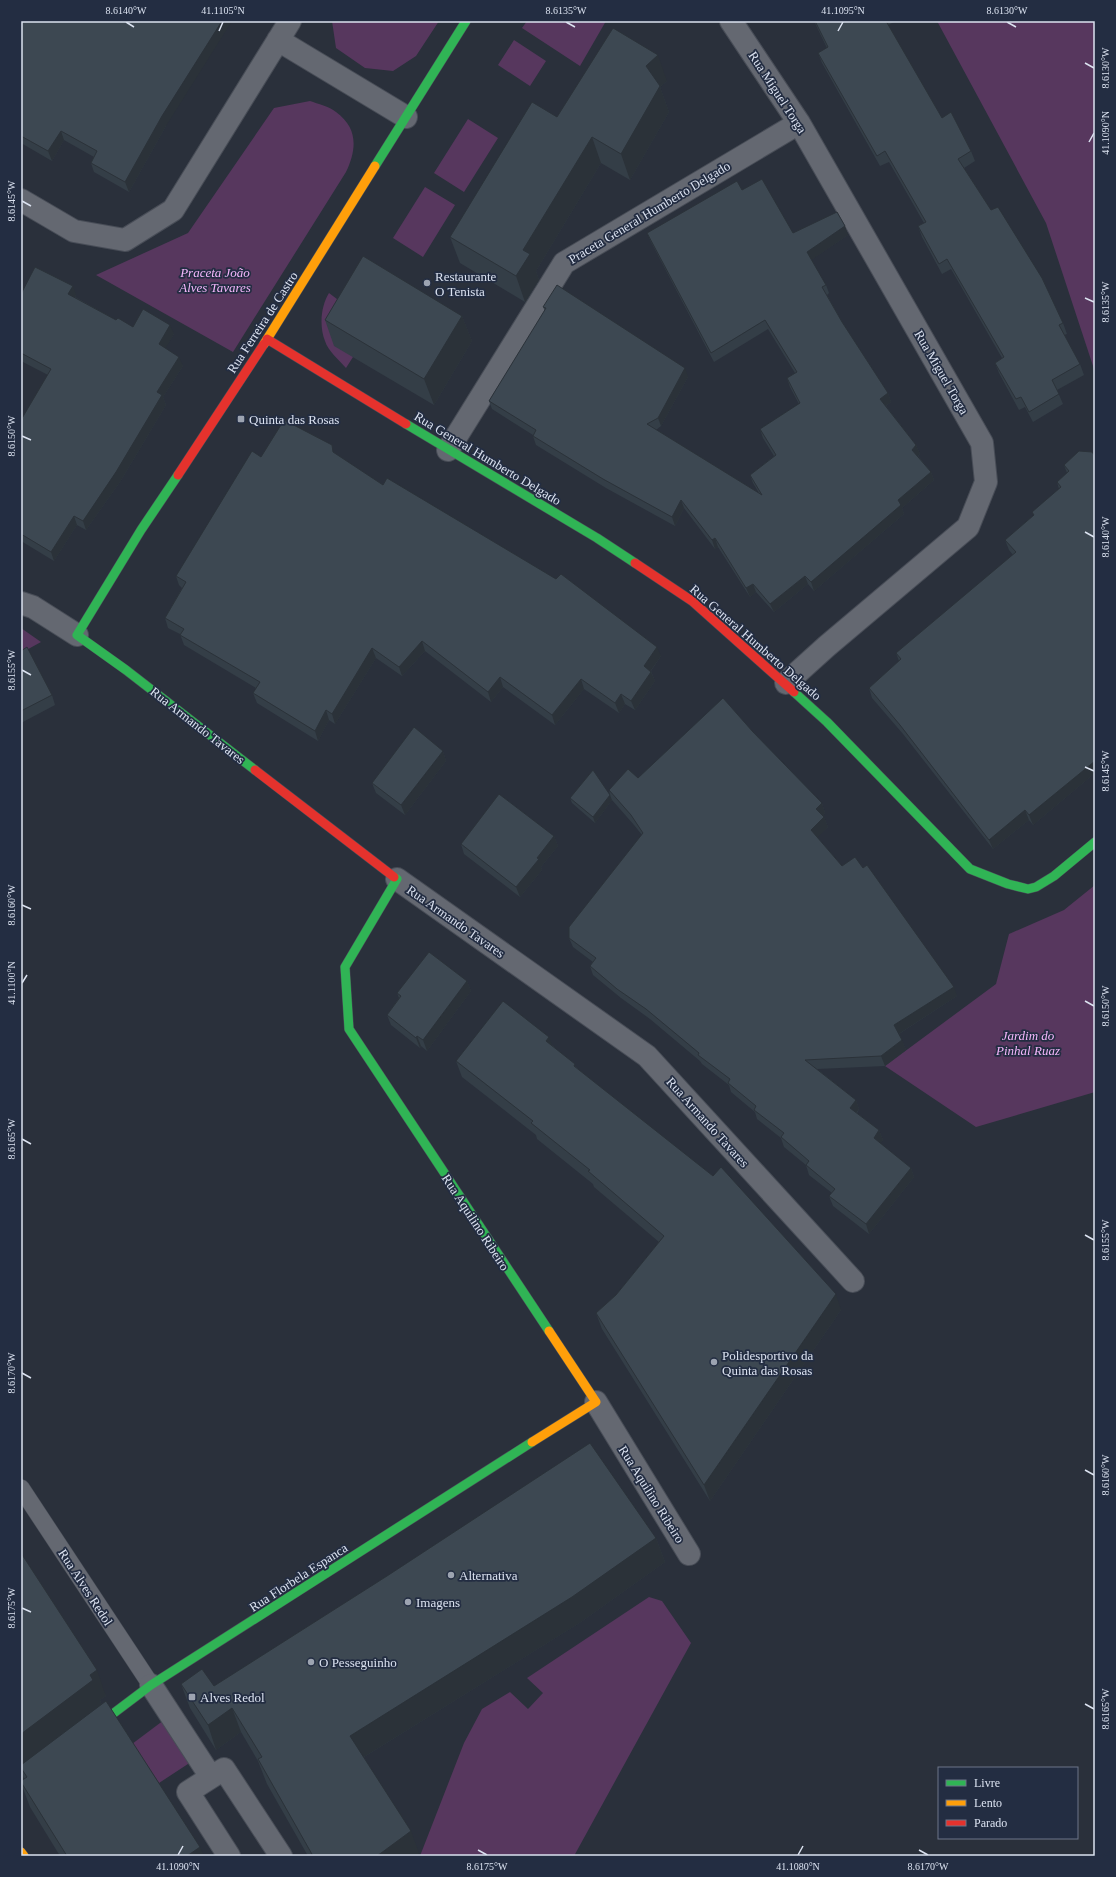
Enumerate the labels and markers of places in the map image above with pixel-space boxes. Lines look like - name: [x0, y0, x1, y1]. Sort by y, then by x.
- place label: Restaurante O Tenista: [435, 269, 497, 299]
- marker: Restaurante O Tenista: [422, 278, 432, 288]
- place label: Quinta das Rosas: [249, 412, 339, 427]
- marker: Quinta das Rosas: [236, 414, 246, 424]
- place label: Polidesportivo da Quinta das Rosas: [722, 1348, 814, 1378]
- marker: Polidesportivo da Quinta das Rosas: [709, 1357, 719, 1367]
- place label: Alternativa: [459, 1568, 518, 1583]
- marker: Alternativa: [446, 1570, 456, 1580]
- place label: Imagens: [416, 1595, 460, 1610]
- marker: Imagens: [403, 1597, 413, 1607]
- place label: O Pesseguinho: [319, 1655, 397, 1670]
- marker: O Pesseguinho: [306, 1657, 316, 1667]
- place label: Alves Redol: [200, 1690, 265, 1705]
- marker: Alves Redol: [187, 1692, 197, 1702]

